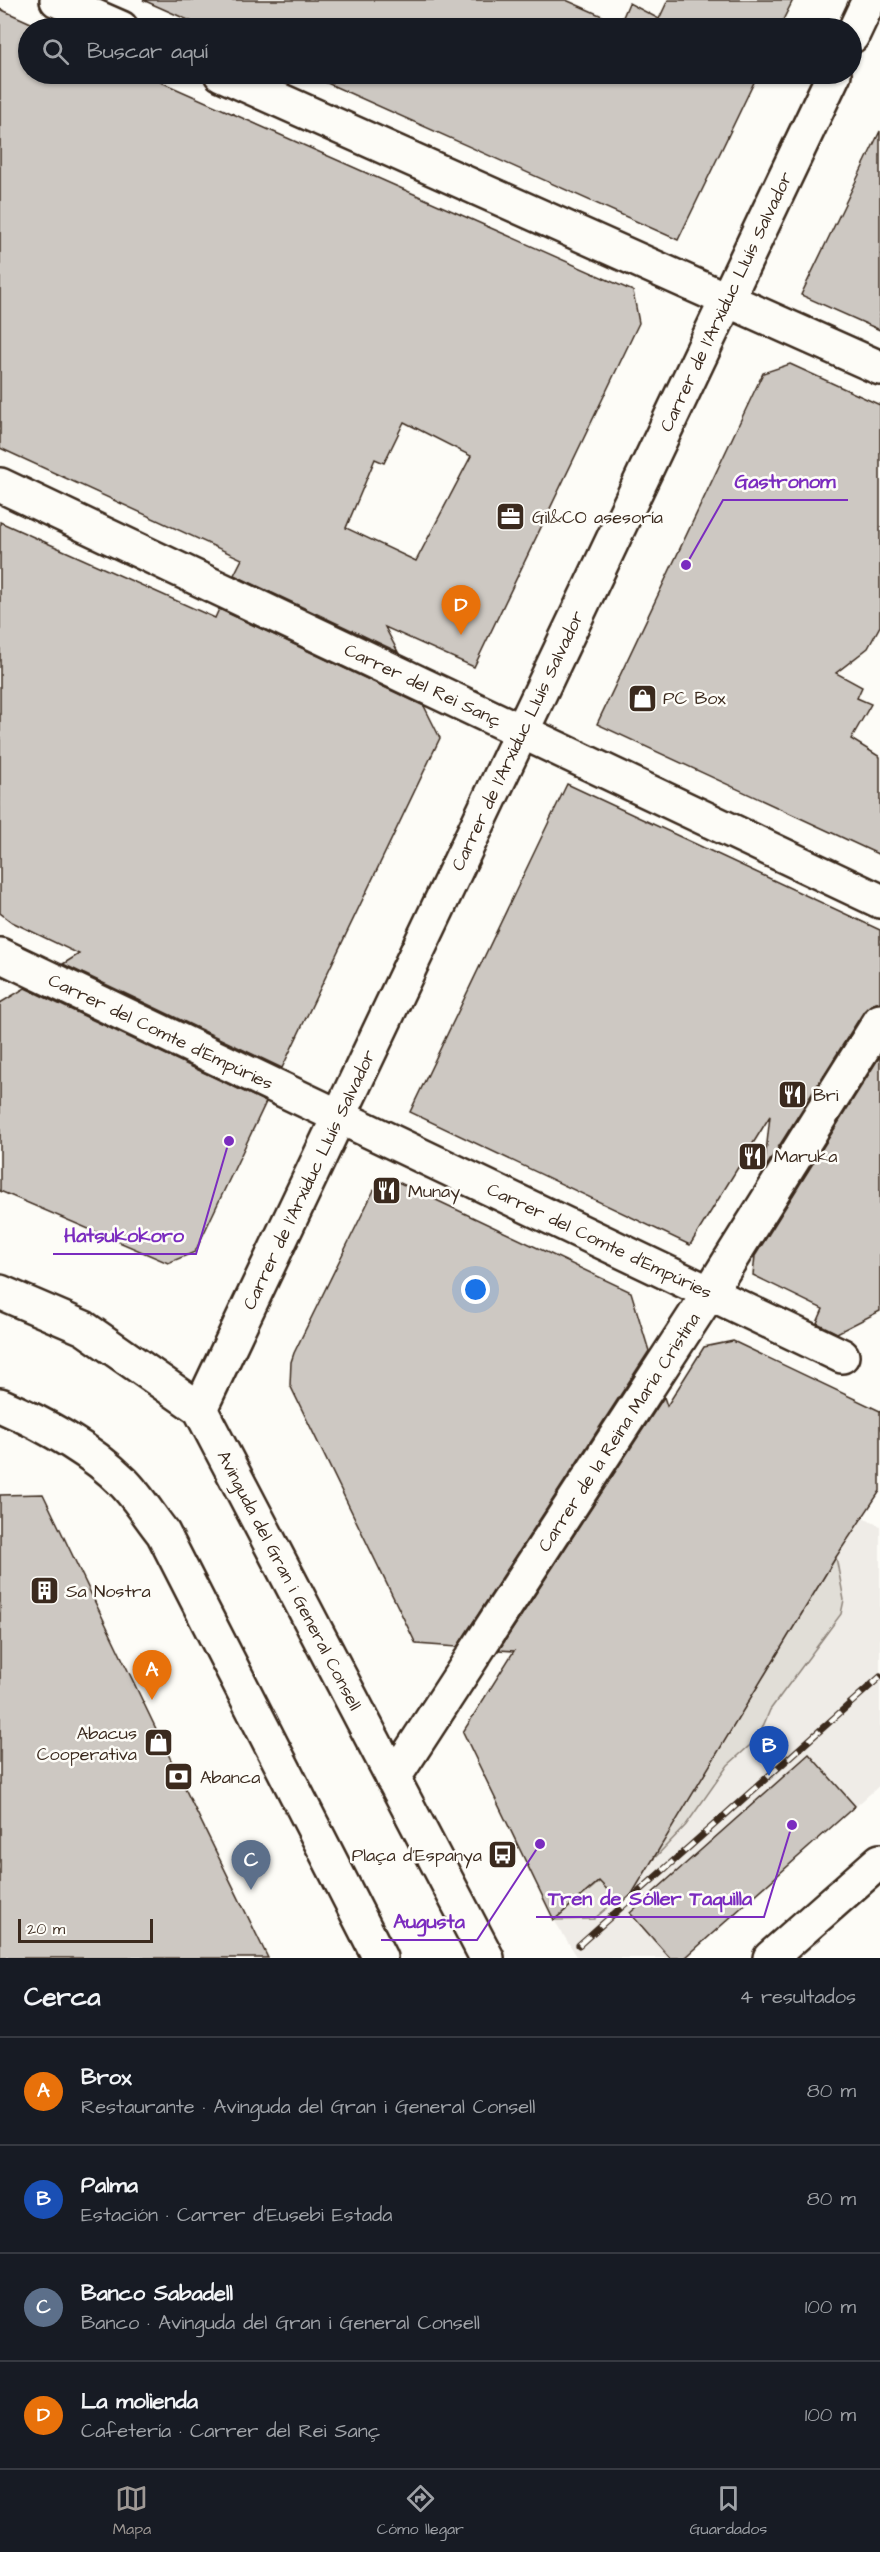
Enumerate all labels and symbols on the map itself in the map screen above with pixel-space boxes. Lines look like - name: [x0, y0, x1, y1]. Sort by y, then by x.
- street label: Carrer de l'Arxiduc Lluís Salvador: [653, 167, 798, 436]
- callout: Gastronom: [723, 462, 848, 500]
- text: Gastronom: [734, 468, 836, 496]
- office icon: Gil&CO asesoría: [495, 501, 527, 533]
- place label: Gil&CO asesoría: [532, 505, 663, 530]
- pin: D: [442, 586, 480, 635]
- street label: Carrer de l'Arxiduc Lluís Salvador: [445, 606, 590, 875]
- street label: Carrer del Rei Sanç: [340, 637, 506, 733]
- shop icon: PC Box: [626, 682, 658, 714]
- place label: PC Box: [663, 686, 726, 711]
- street label: Carrer del Comte d'Empúries: [44, 967, 277, 1096]
- street label: Carrer de l'Arxiduc Lluís Salvador: [236, 1045, 381, 1314]
- restaurant icon: Bri: [776, 1079, 808, 1111]
- place label: Bri: [813, 1083, 839, 1108]
- restaurant icon: Maruka: [737, 1140, 769, 1172]
- place label: Maruka: [774, 1144, 837, 1169]
- restaurant icon: Munay: [371, 1175, 403, 1207]
- street label: Carrer del Comte d'Empúries: [483, 1176, 716, 1305]
- place label: Munay: [408, 1179, 460, 1205]
- callout: Hatsukokoro: [53, 1216, 196, 1254]
- text: Hatsukokoro: [64, 1222, 185, 1250]
- your location: [461, 1275, 490, 1304]
- street label: Carrer de la Reina Maria Cristina: [532, 1308, 706, 1556]
- street label: Avinguda del Gran i General Consell: [211, 1446, 368, 1715]
- building icon: Sa Nostra: [29, 1575, 61, 1607]
- place label: Sa Nostra: [66, 1579, 151, 1604]
- pin: A: [132, 1650, 172, 1700]
- place label: Abacus Cooperativa: [37, 1721, 137, 1767]
- pin: B: [750, 1726, 788, 1776]
- shop icon: Abacus Cooperativa: [142, 1727, 174, 1759]
- bank icon: Abanca: [163, 1761, 195, 1793]
- place label: Abanca: [200, 1765, 260, 1790]
- bus stop icon: Plaça d'Espanya: [487, 1839, 519, 1871]
- pin: C: [232, 1840, 270, 1890]
- place label: Plaça d'Espanya: [352, 1843, 482, 1869]
- callout: Tren de Sóller Taquilla: [536, 1879, 764, 1917]
- text: Tren de Sóller Taquilla: [547, 1885, 753, 1913]
- callout: Augusta: [381, 1902, 477, 1940]
- text: Augusta: [393, 1908, 466, 1937]
- scale bar: [18, 1916, 153, 1944]

